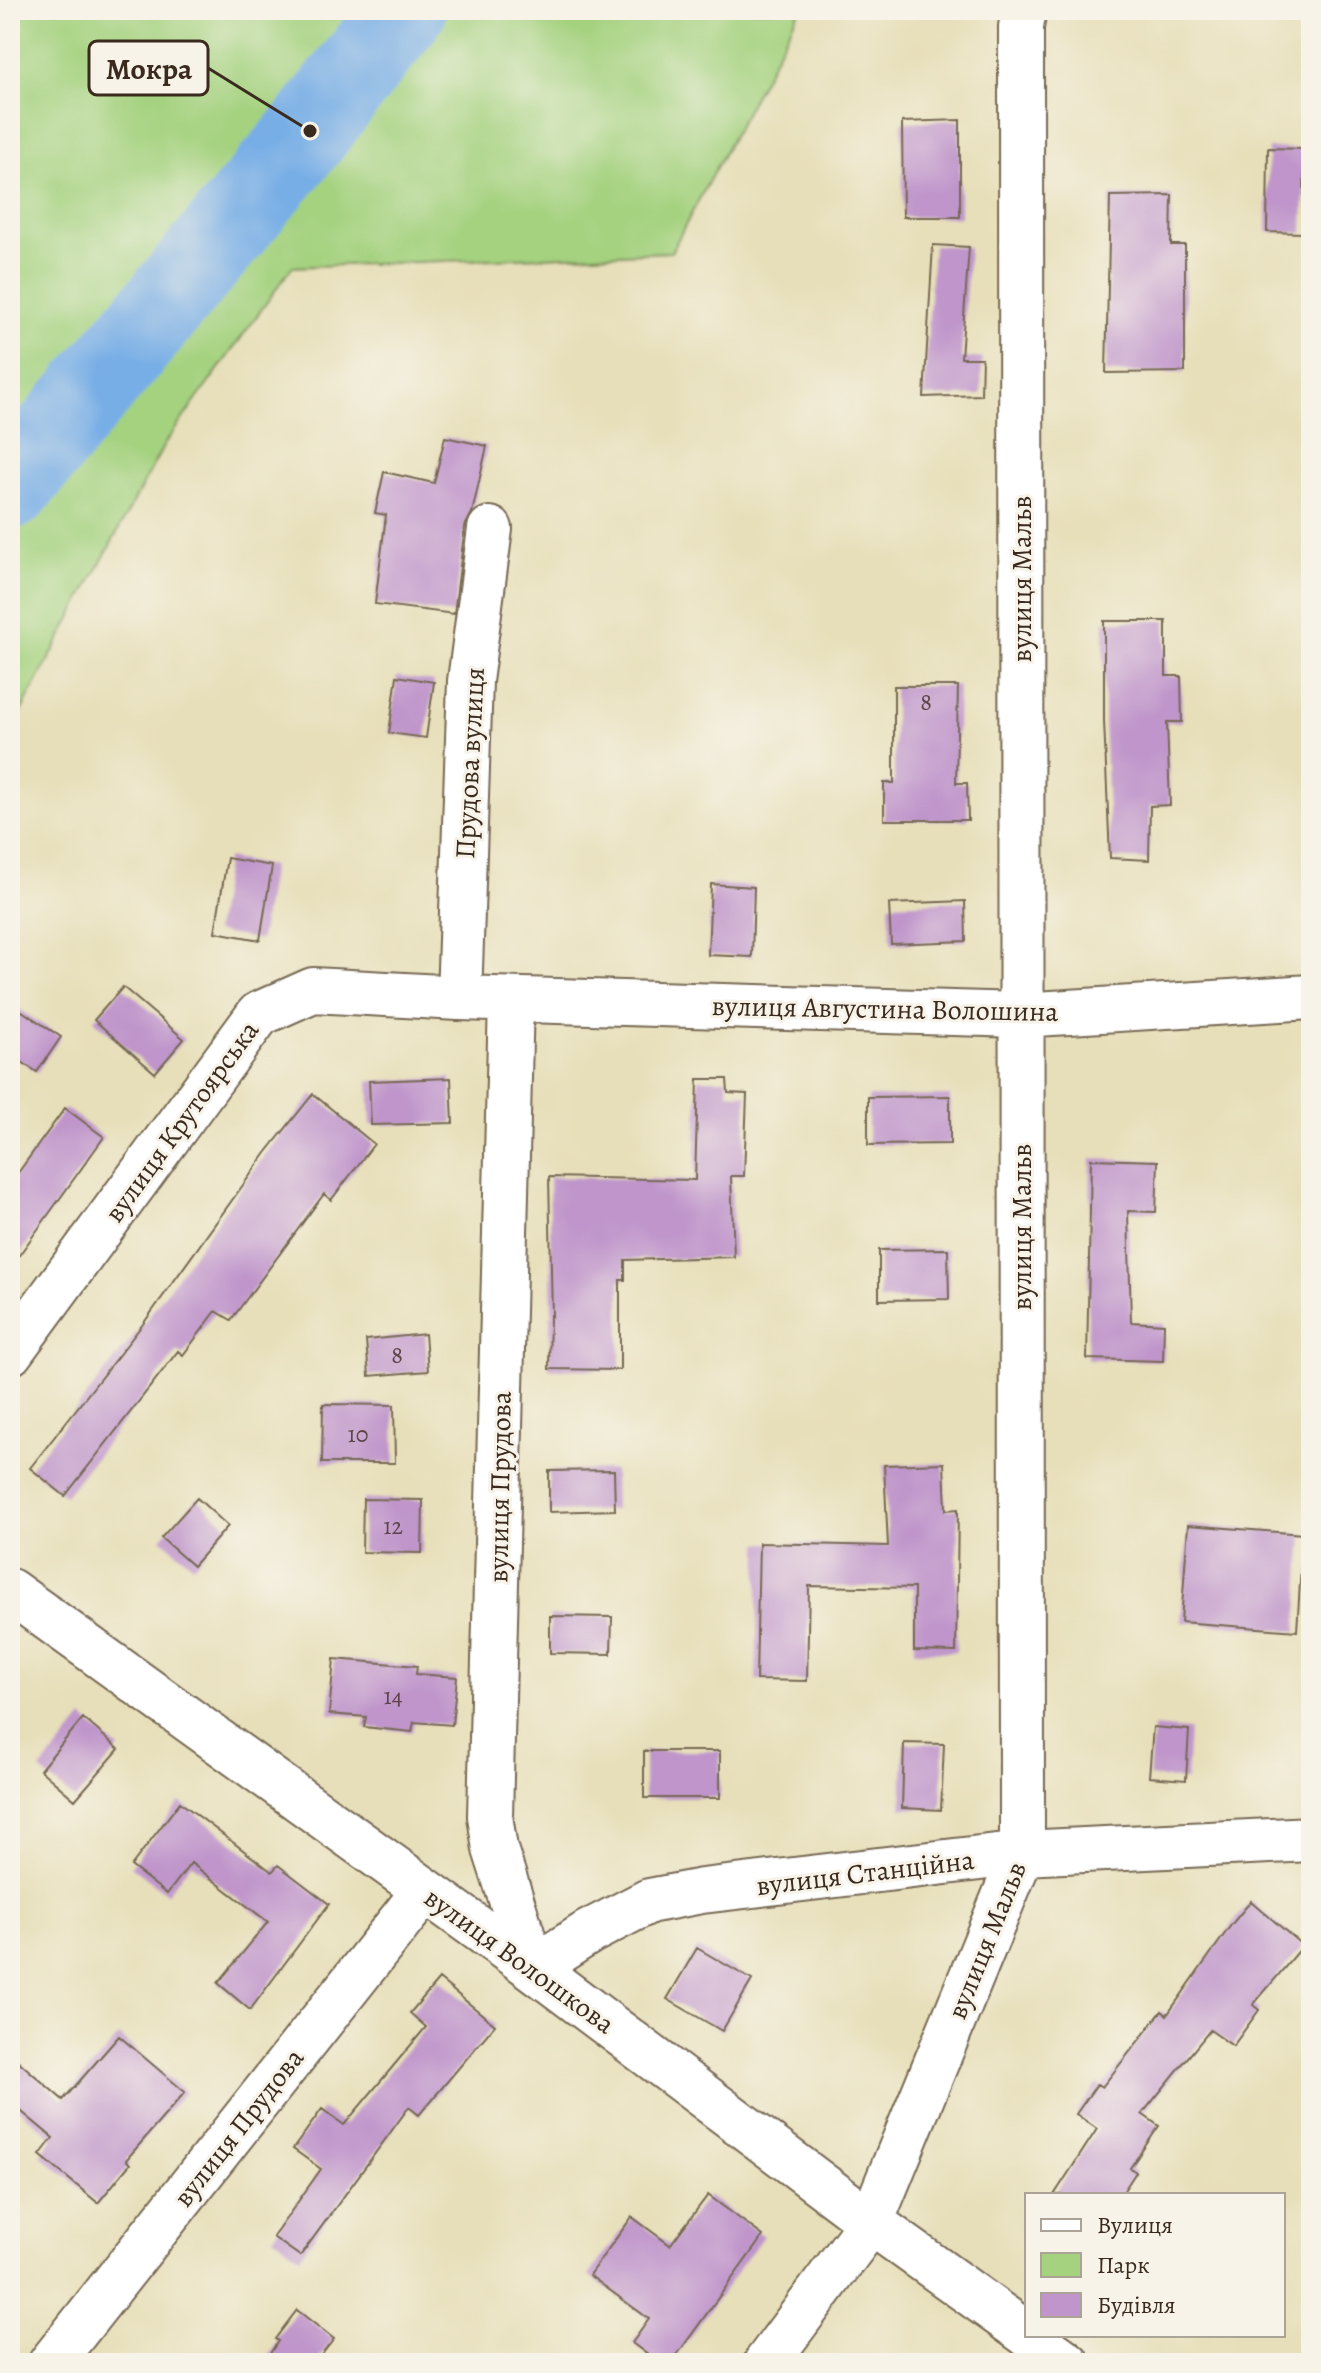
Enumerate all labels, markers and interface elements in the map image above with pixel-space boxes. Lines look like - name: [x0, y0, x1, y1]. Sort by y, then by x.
- callout: Мокра: [89, 41, 208, 95]
- text: Мокра: [106, 49, 193, 89]
- street label: вулиця Мальв: [1003, 496, 1041, 662]
- street label: Прудова вулиця: [446, 666, 494, 860]
- house number: 8: [920, 686, 932, 718]
- street label: вулиця Августина Волошина: [711, 987, 1059, 1031]
- street label: вулиця Крутоярська: [96, 1013, 268, 1230]
- street label: вулиця Мальв: [1003, 1144, 1041, 1310]
- house number: 8: [391, 1339, 403, 1371]
- street label: вулиця Прудова: [479, 1391, 521, 1583]
- house number: 10: [348, 1418, 369, 1450]
- house number: 12: [383, 1510, 403, 1542]
- house number: 14: [383, 1680, 403, 1712]
- street label: вулиця Станційна: [754, 1841, 976, 1905]
- street label: вулиця Мальв: [938, 1856, 1036, 2025]
- street label: вулиця Волошкова: [416, 1879, 622, 2043]
- street label: вулиця Прудова: [165, 2040, 313, 2215]
- legend: [1025, 2193, 1285, 2337]
- text: Вулиця: [1097, 2209, 1173, 2241]
- text: Парк: [1097, 2249, 1150, 2281]
- text: Будівля: [1097, 2289, 1176, 2321]

